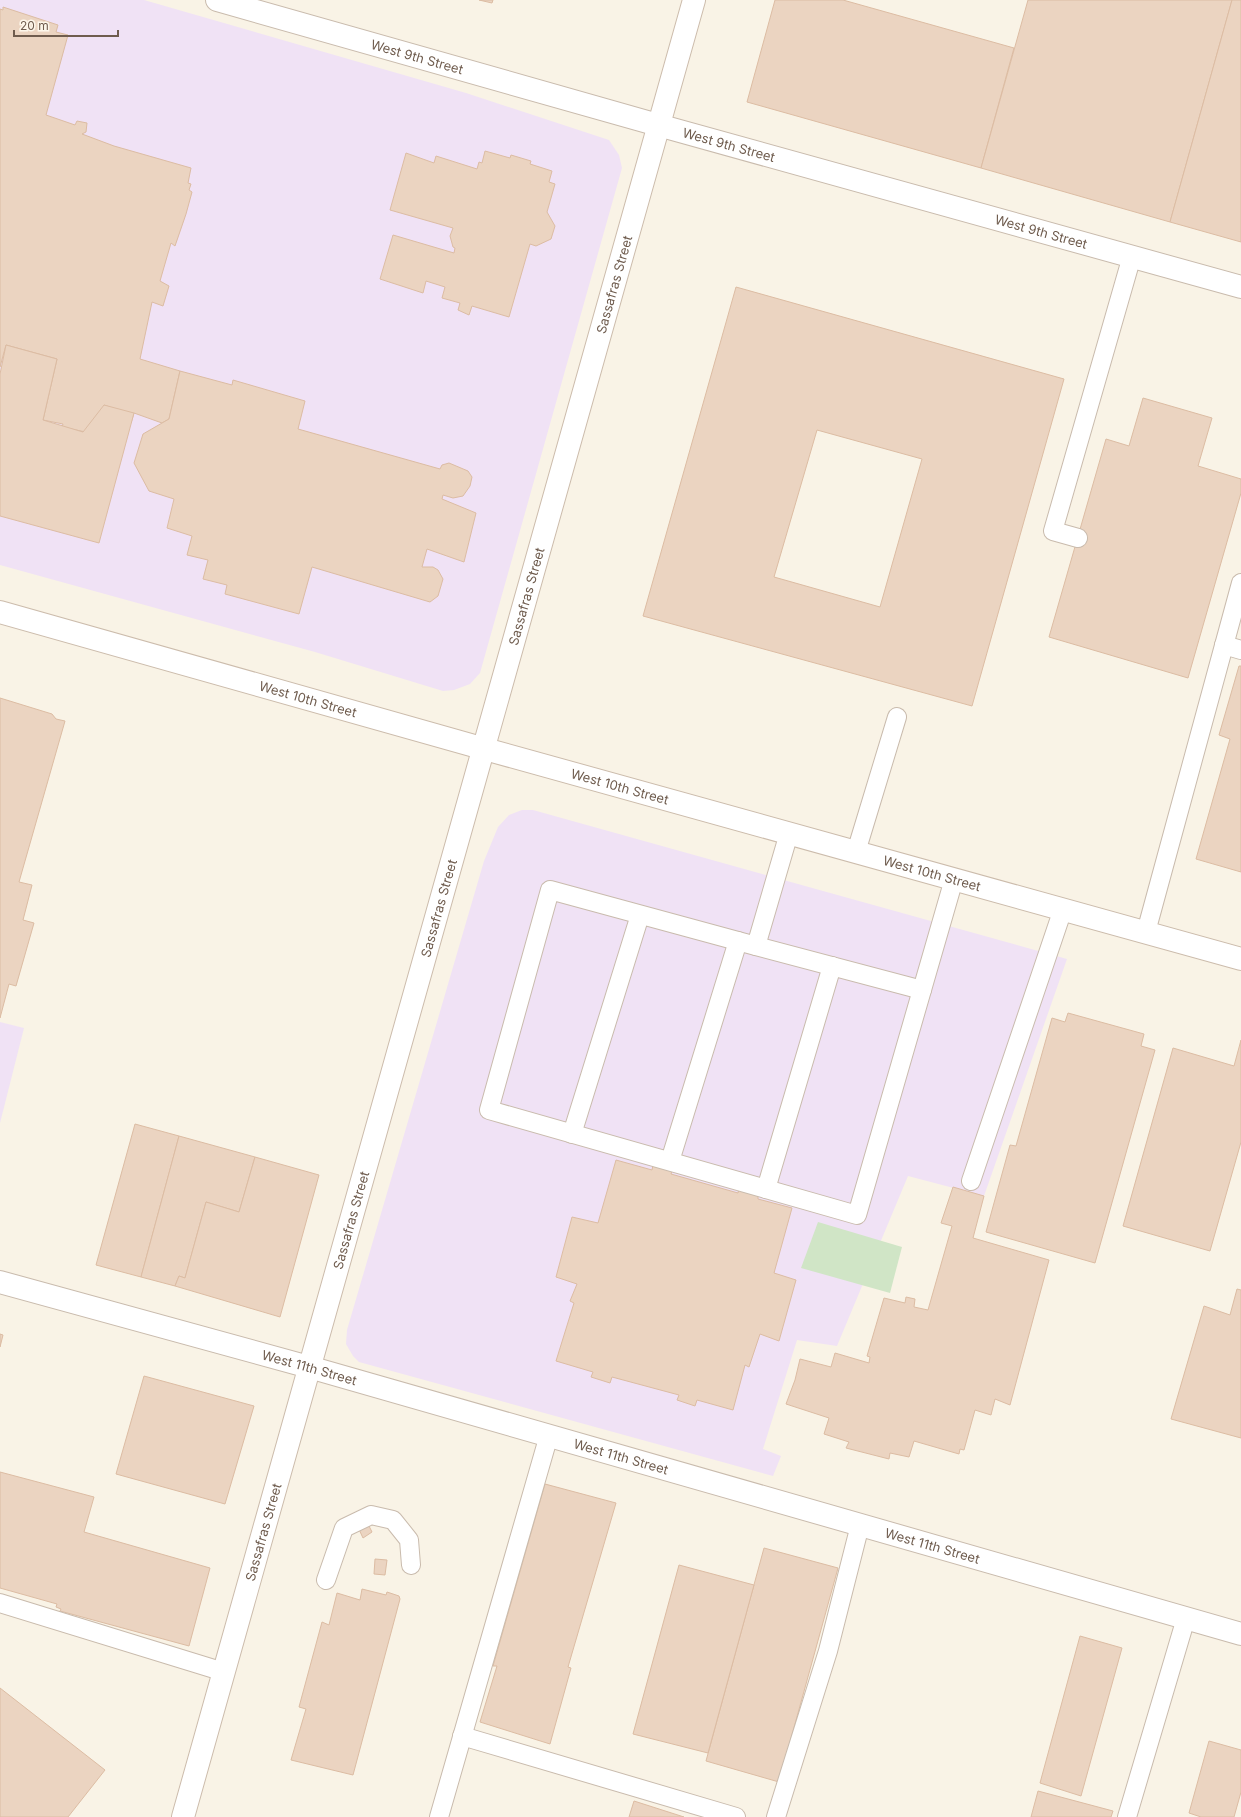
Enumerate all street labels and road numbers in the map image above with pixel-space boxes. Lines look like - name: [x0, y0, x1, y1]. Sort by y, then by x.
- street label: West 9th Street: [369, 36, 465, 77]
- street label: West 9th Street: [681, 124, 777, 165]
- street label: West 9th Street: [993, 211, 1089, 252]
- street label: Sassafras Street: [593, 234, 635, 335]
- street label: Sassafras Street: [505, 546, 548, 647]
- street label: West 10th Street: [257, 678, 359, 720]
- street label: West 10th Street: [569, 765, 671, 808]
- street label: West 10th Street: [881, 852, 983, 894]
- street label: Sassafras Street: [417, 857, 460, 959]
- street label: Sassafras Street: [329, 1169, 372, 1271]
- street label: West 11th Street: [260, 1346, 359, 1388]
- street label: West 11th Street: [572, 1435, 670, 1478]
- street label: Sassafras Street: [242, 1481, 285, 1583]
- street label: West 11th Street: [883, 1524, 982, 1567]

